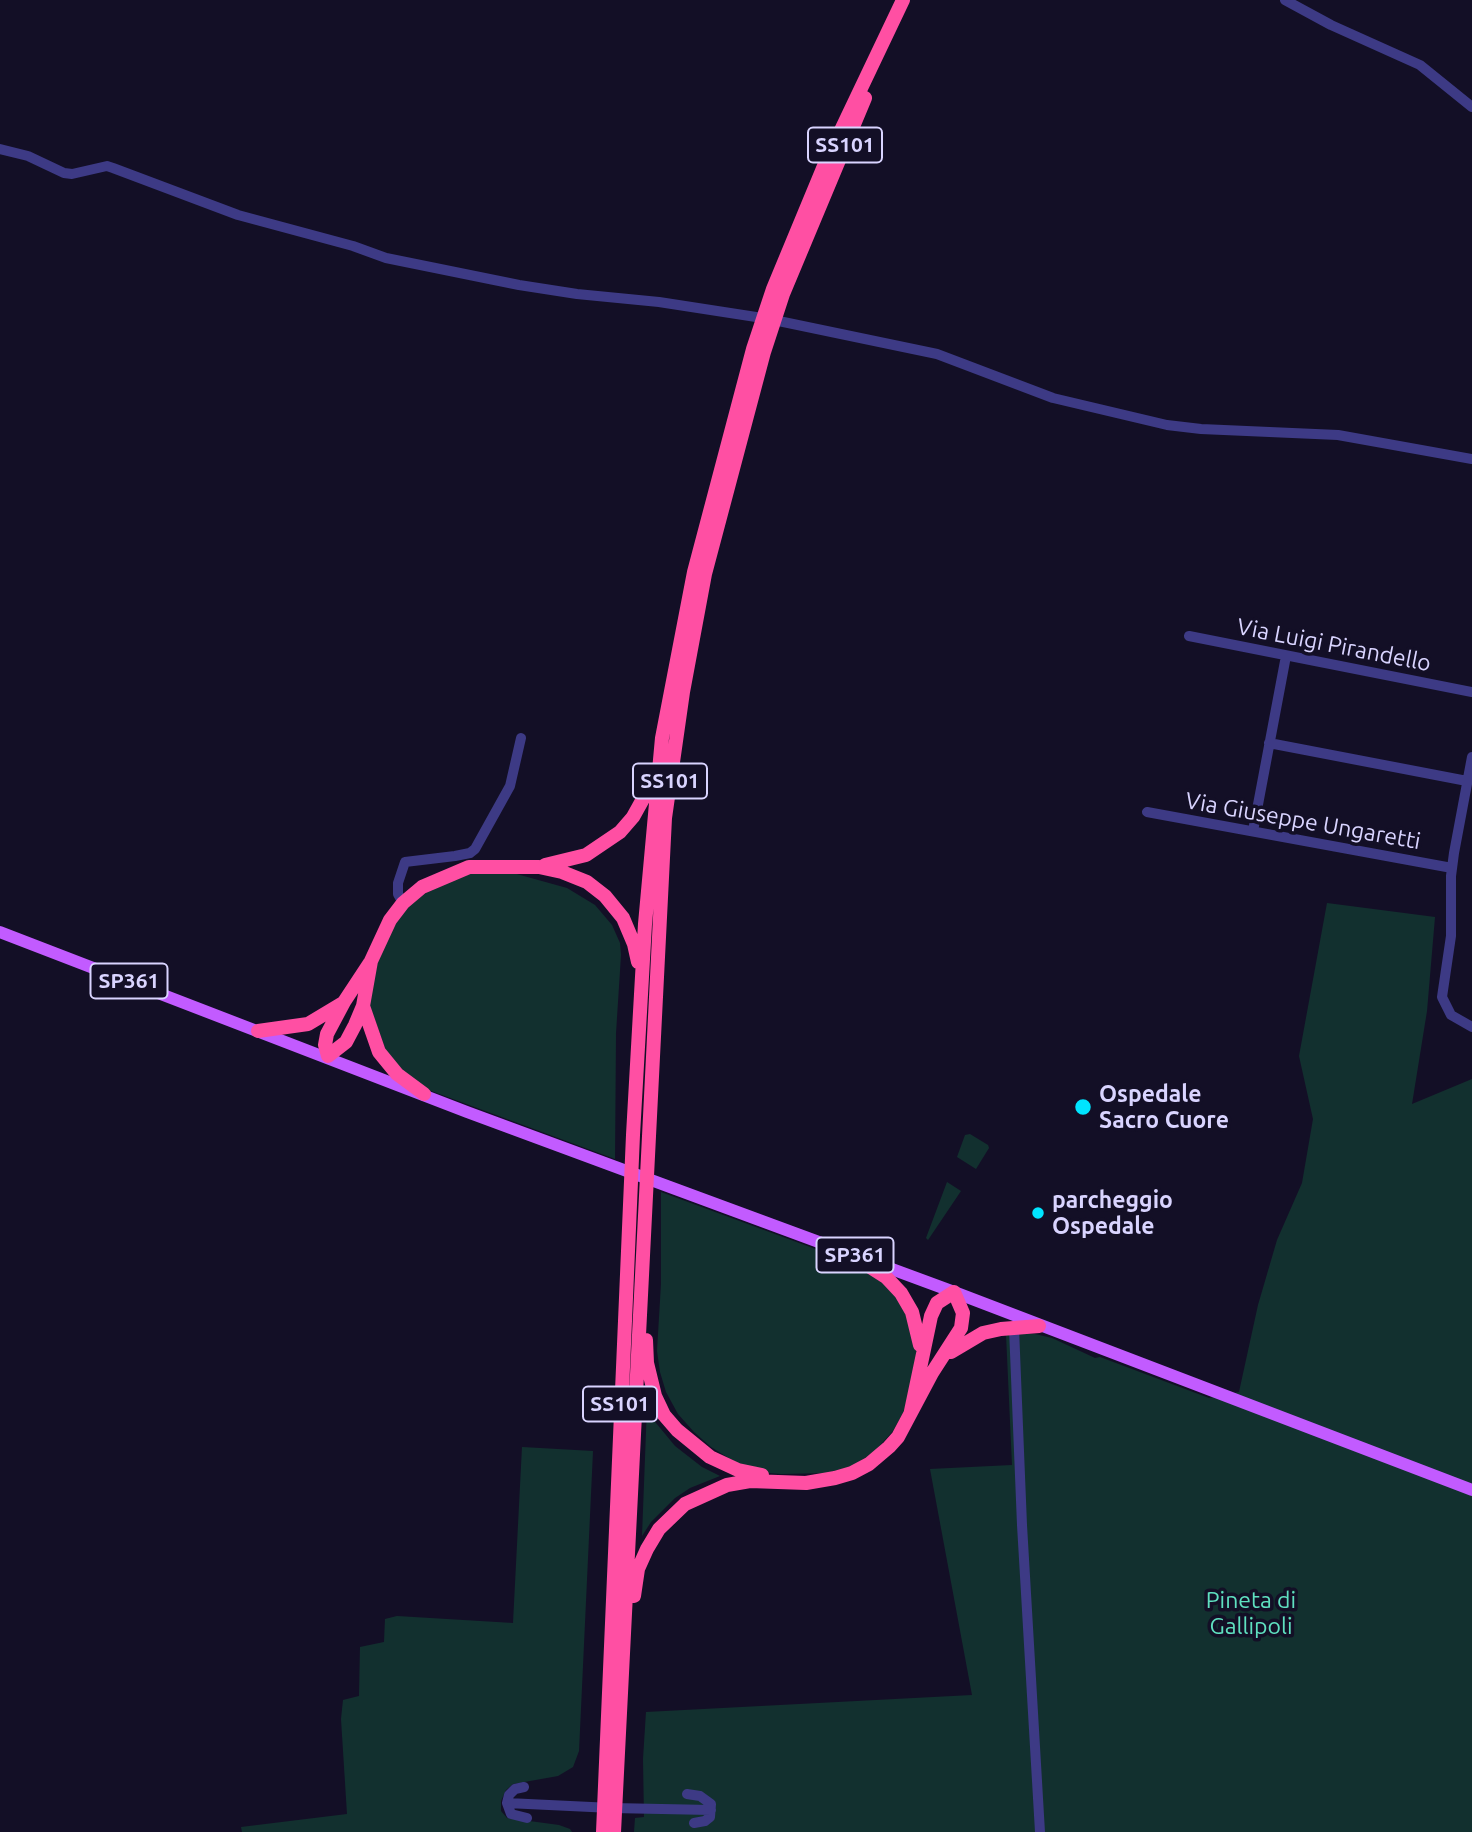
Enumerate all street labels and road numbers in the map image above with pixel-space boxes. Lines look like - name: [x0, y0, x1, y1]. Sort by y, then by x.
- road number: SS101: [808, 128, 882, 162]
- street label: Via Luigi Pirandello: [1235, 613, 1433, 677]
- road number: SS101: [633, 764, 707, 798]
- street label: Via Giuseppe Ungaretti: [1183, 787, 1423, 855]
- road number: SP361: [90, 964, 168, 998]
- road number: SP361: [816, 1238, 894, 1272]
- road number: SS101: [583, 1386, 657, 1422]

